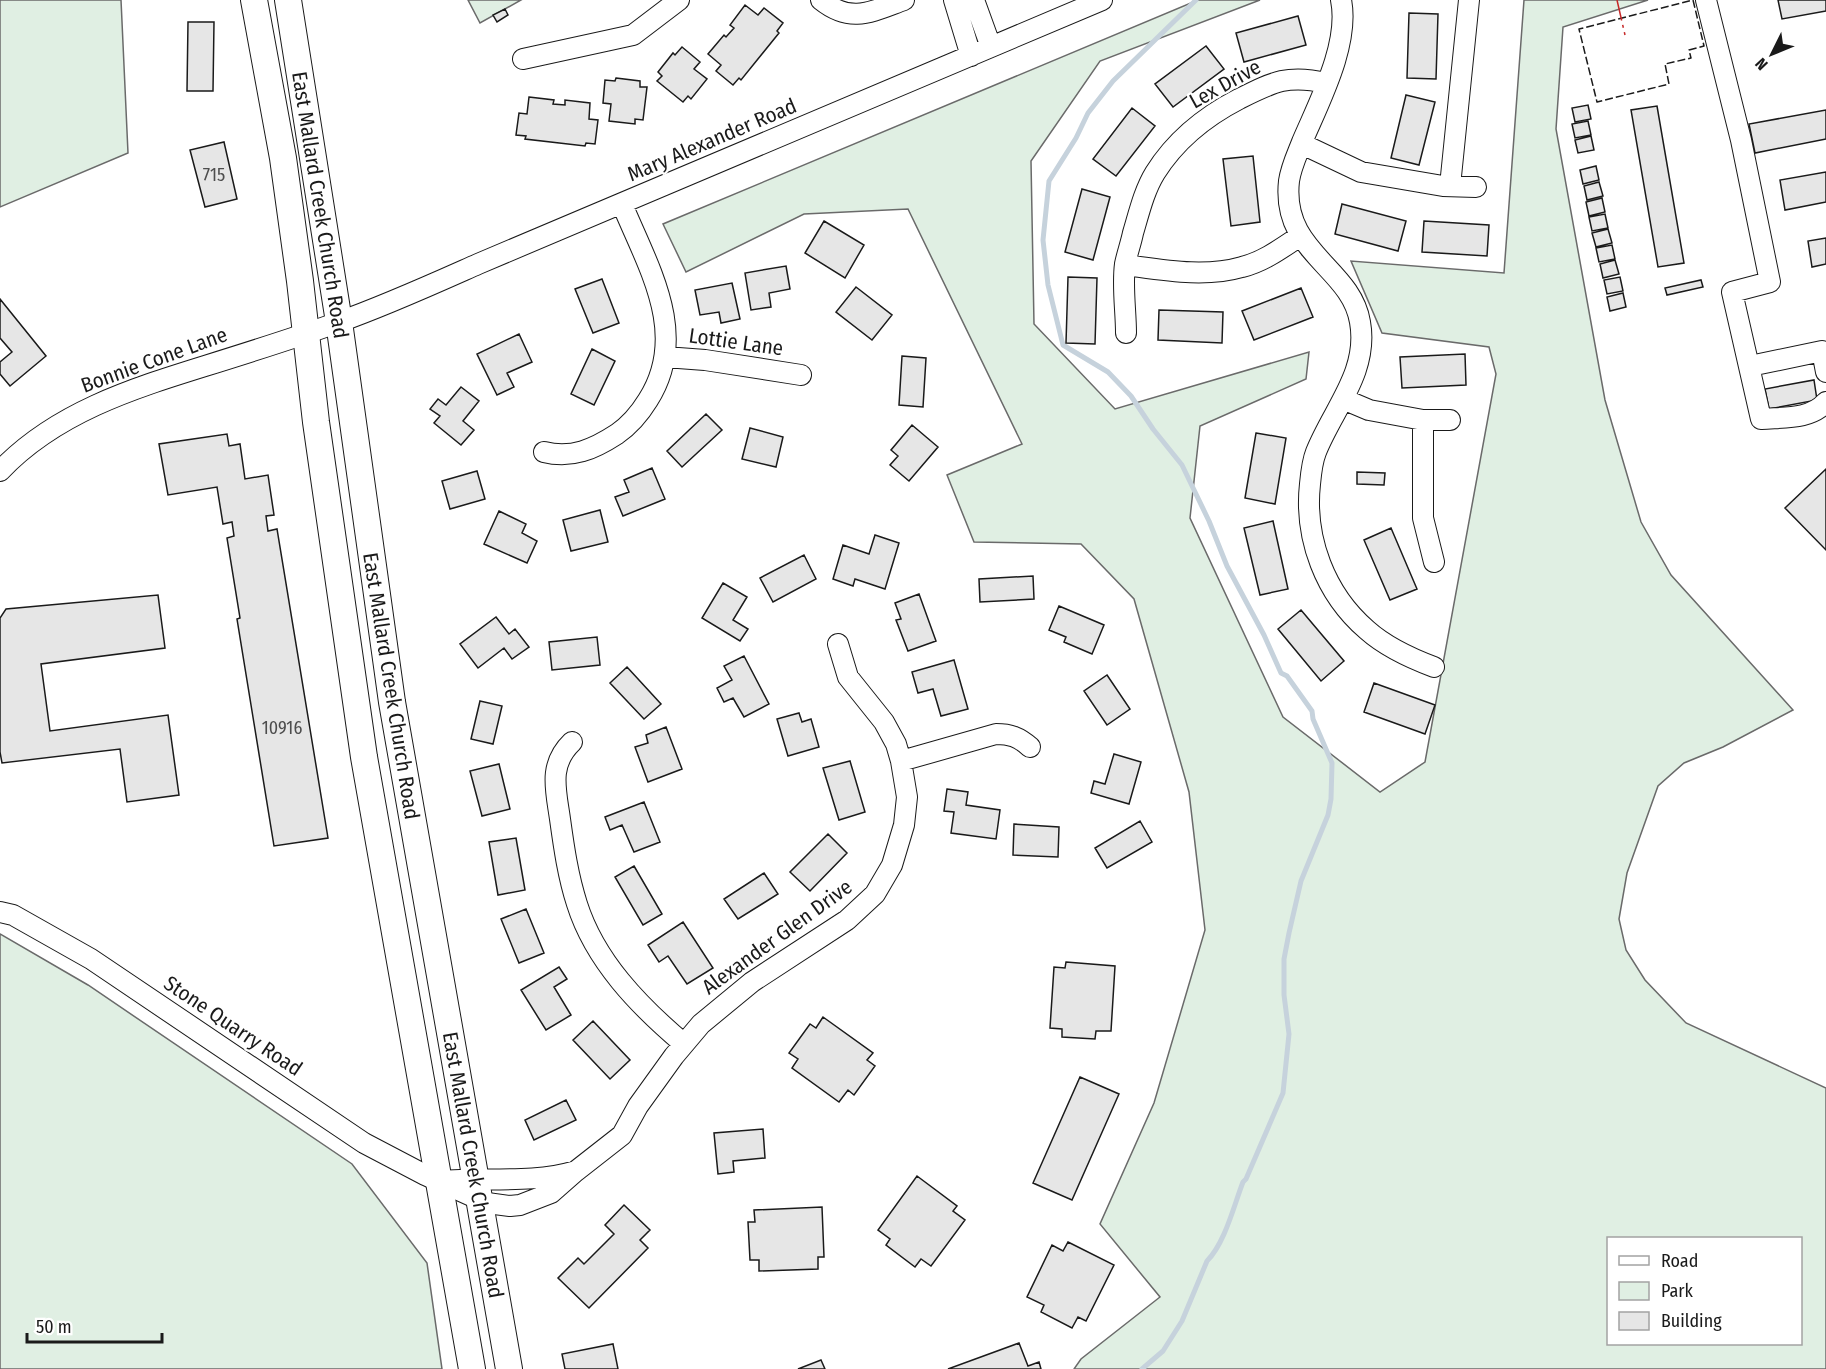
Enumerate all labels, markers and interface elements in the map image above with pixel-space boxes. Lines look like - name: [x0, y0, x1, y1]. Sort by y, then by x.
- north arrow: [1742, 24, 1802, 84]
- street label: Lex Drive: [1185, 54, 1265, 114]
- text: N: [1751, 54, 1772, 74]
- street label: East Mallard Creek Church Road: [286, 70, 354, 340]
- street label: Mary Alexander Road: [624, 93, 800, 187]
- house number: 715: [203, 164, 225, 186]
- street label: Bonnie Cone Lane: [77, 321, 231, 399]
- street label: Lottie Lane: [687, 323, 785, 361]
- street label: East Mallard Creek Church Road: [357, 551, 425, 821]
- house number: 10916: [262, 717, 302, 739]
- street label: Alexander Glen Drive: [697, 874, 857, 1000]
- street label: Stone Quarry Road: [159, 970, 307, 1082]
- street label: East Mallard Creek Church Road: [437, 1030, 509, 1300]
- legend: [1607, 1237, 1802, 1345]
- text: Road: [1661, 1250, 1698, 1272]
- text: Park: [1661, 1280, 1694, 1302]
- scale bar: [27, 1306, 162, 1344]
- text: Building: [1661, 1310, 1722, 1332]
- text: 50 m: [36, 1316, 72, 1338]

